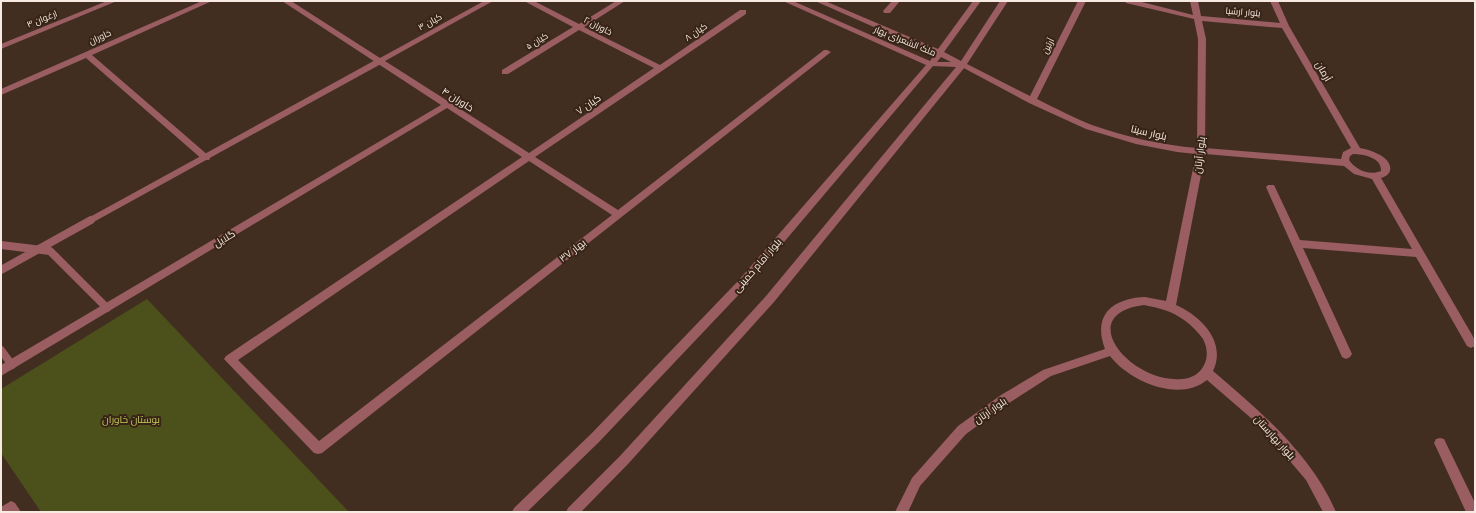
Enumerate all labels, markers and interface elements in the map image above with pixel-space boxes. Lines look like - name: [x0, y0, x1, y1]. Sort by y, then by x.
- street label: بلوار ارشیا: [1225, 4, 1261, 19]
- street label: ارغوان ۳: [25, 7, 59, 30]
- street label: کیان ۳: [416, 11, 444, 33]
- street label: خاوران ۲: [582, 14, 614, 37]
- street label: کیان ۸: [682, 20, 709, 43]
- street label: ملک الشعرای بهار: [872, 23, 938, 58]
- street label: خاوران: [87, 27, 113, 46]
- street label: کیان ۵: [524, 30, 550, 52]
- street label: آرتین: [1039, 36, 1056, 55]
- street label: آرمان: [1313, 59, 1335, 84]
- street label: خاوران ۴: [439, 84, 476, 114]
- street label: کیان ۷: [573, 91, 603, 118]
- street label: بلوار سینا: [1130, 122, 1168, 143]
- street label: بلوار آرتان: [1191, 136, 1208, 174]
- street label: گلایل: [211, 227, 238, 250]
- street label: بهار ۳۷: [556, 236, 588, 265]
- street label: بلوار امام خمینی: [730, 236, 785, 296]
- street label: بلوار آرتان: [971, 394, 1009, 426]
- street label: بلوار بهارستان: [1251, 412, 1298, 462]
- park label: بوستان خاوران: [102, 413, 160, 426]

